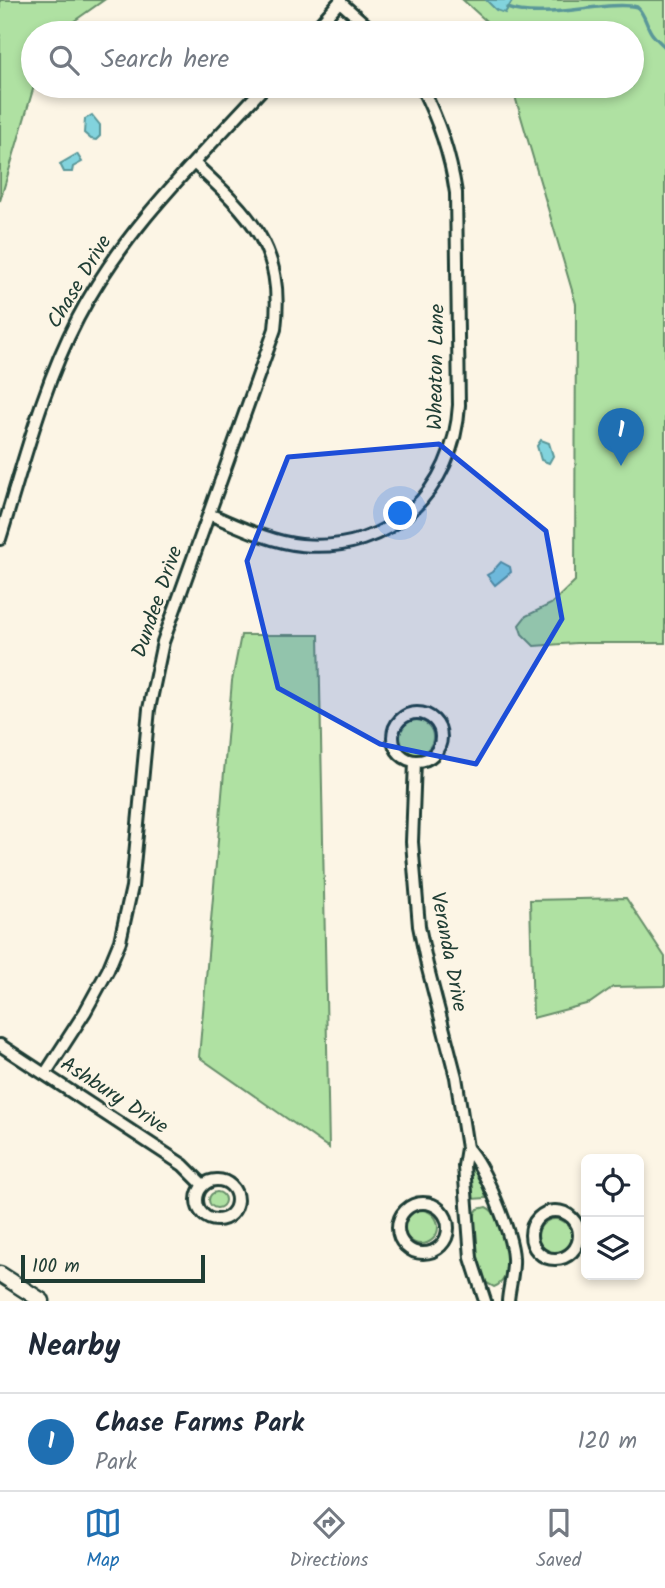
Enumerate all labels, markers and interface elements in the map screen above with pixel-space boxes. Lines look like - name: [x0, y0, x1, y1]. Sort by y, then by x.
- search box: [21, 21, 644, 98]
- text: Search here: [101, 39, 229, 81]
- icon: search: [45, 41, 83, 79]
- street label: Chase Drive: [39, 228, 121, 335]
- street label: Wheaton Lane: [419, 303, 455, 430]
- pin: 1: [598, 408, 644, 466]
- your location: [383, 496, 417, 530]
- street label: Dundee Drive: [123, 541, 193, 662]
- street label: Veranda Drive: [420, 889, 476, 1015]
- street label: Ashbury Drive: [53, 1049, 175, 1144]
- map controls: [581, 1154, 644, 1280]
- button: locate: [581, 1154, 644, 1217]
- button: layers: [581, 1217, 644, 1280]
- scale bar: [21, 1252, 205, 1284]
- text: 100 m: [32, 1252, 80, 1282]
- text: Nearby: [28, 1323, 120, 1371]
- text: Chase Farms Park: [95, 1403, 304, 1445]
- text: 1: [48, 1424, 54, 1460]
- text: 120 m: [577, 1424, 637, 1460]
- text: Park: [95, 1445, 137, 1481]
- tab: Map: [84, 1504, 122, 1576]
- tab: Directions: [290, 1504, 368, 1576]
- tab: Saved: [536, 1504, 581, 1576]

